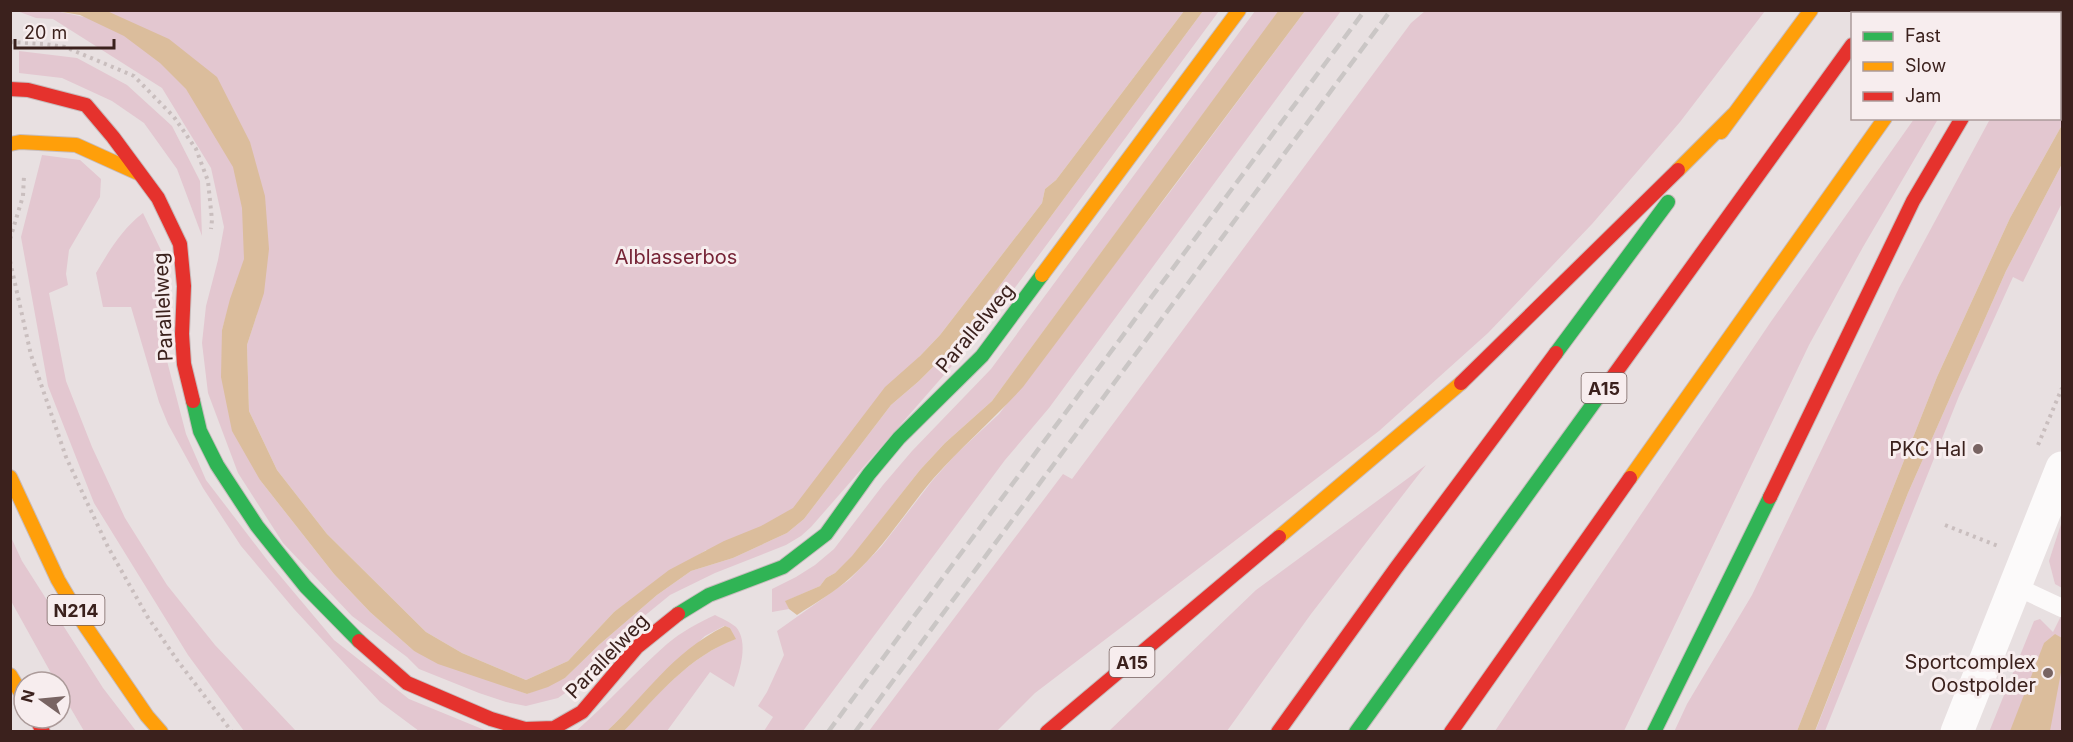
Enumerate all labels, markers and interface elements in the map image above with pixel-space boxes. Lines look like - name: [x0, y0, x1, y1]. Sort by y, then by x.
- scale bar: [15, 12, 114, 50]
- legend: [1851, 12, 2061, 120]
- text: 20 m: [24, 22, 67, 43]
- text: Fast: [1905, 25, 1941, 46]
- text: Slow: [1905, 55, 1946, 76]
- text: Jam: [1905, 85, 1941, 106]
- park label: Alblasserbos: [615, 245, 737, 269]
- street label: Parallelweg: [148, 252, 178, 362]
- street label: Parallelweg: [931, 279, 1019, 377]
- road number: A15: [1582, 373, 1626, 403]
- place label: PKC Hal: [1889, 437, 1966, 461]
- marker: PKC Hal: [1971, 442, 1985, 456]
- road number: N214: [48, 595, 104, 625]
- street label: Parallelweg: [561, 608, 653, 704]
- road number: A15: [1110, 647, 1154, 677]
- place label: Sportcomplex Oostpolder: [1905, 650, 2036, 697]
- marker: Sportcomplex Oostpolder: [2041, 666, 2055, 680]
- north arrow: [12, 670, 72, 730]
- text: N: [16, 688, 39, 705]

